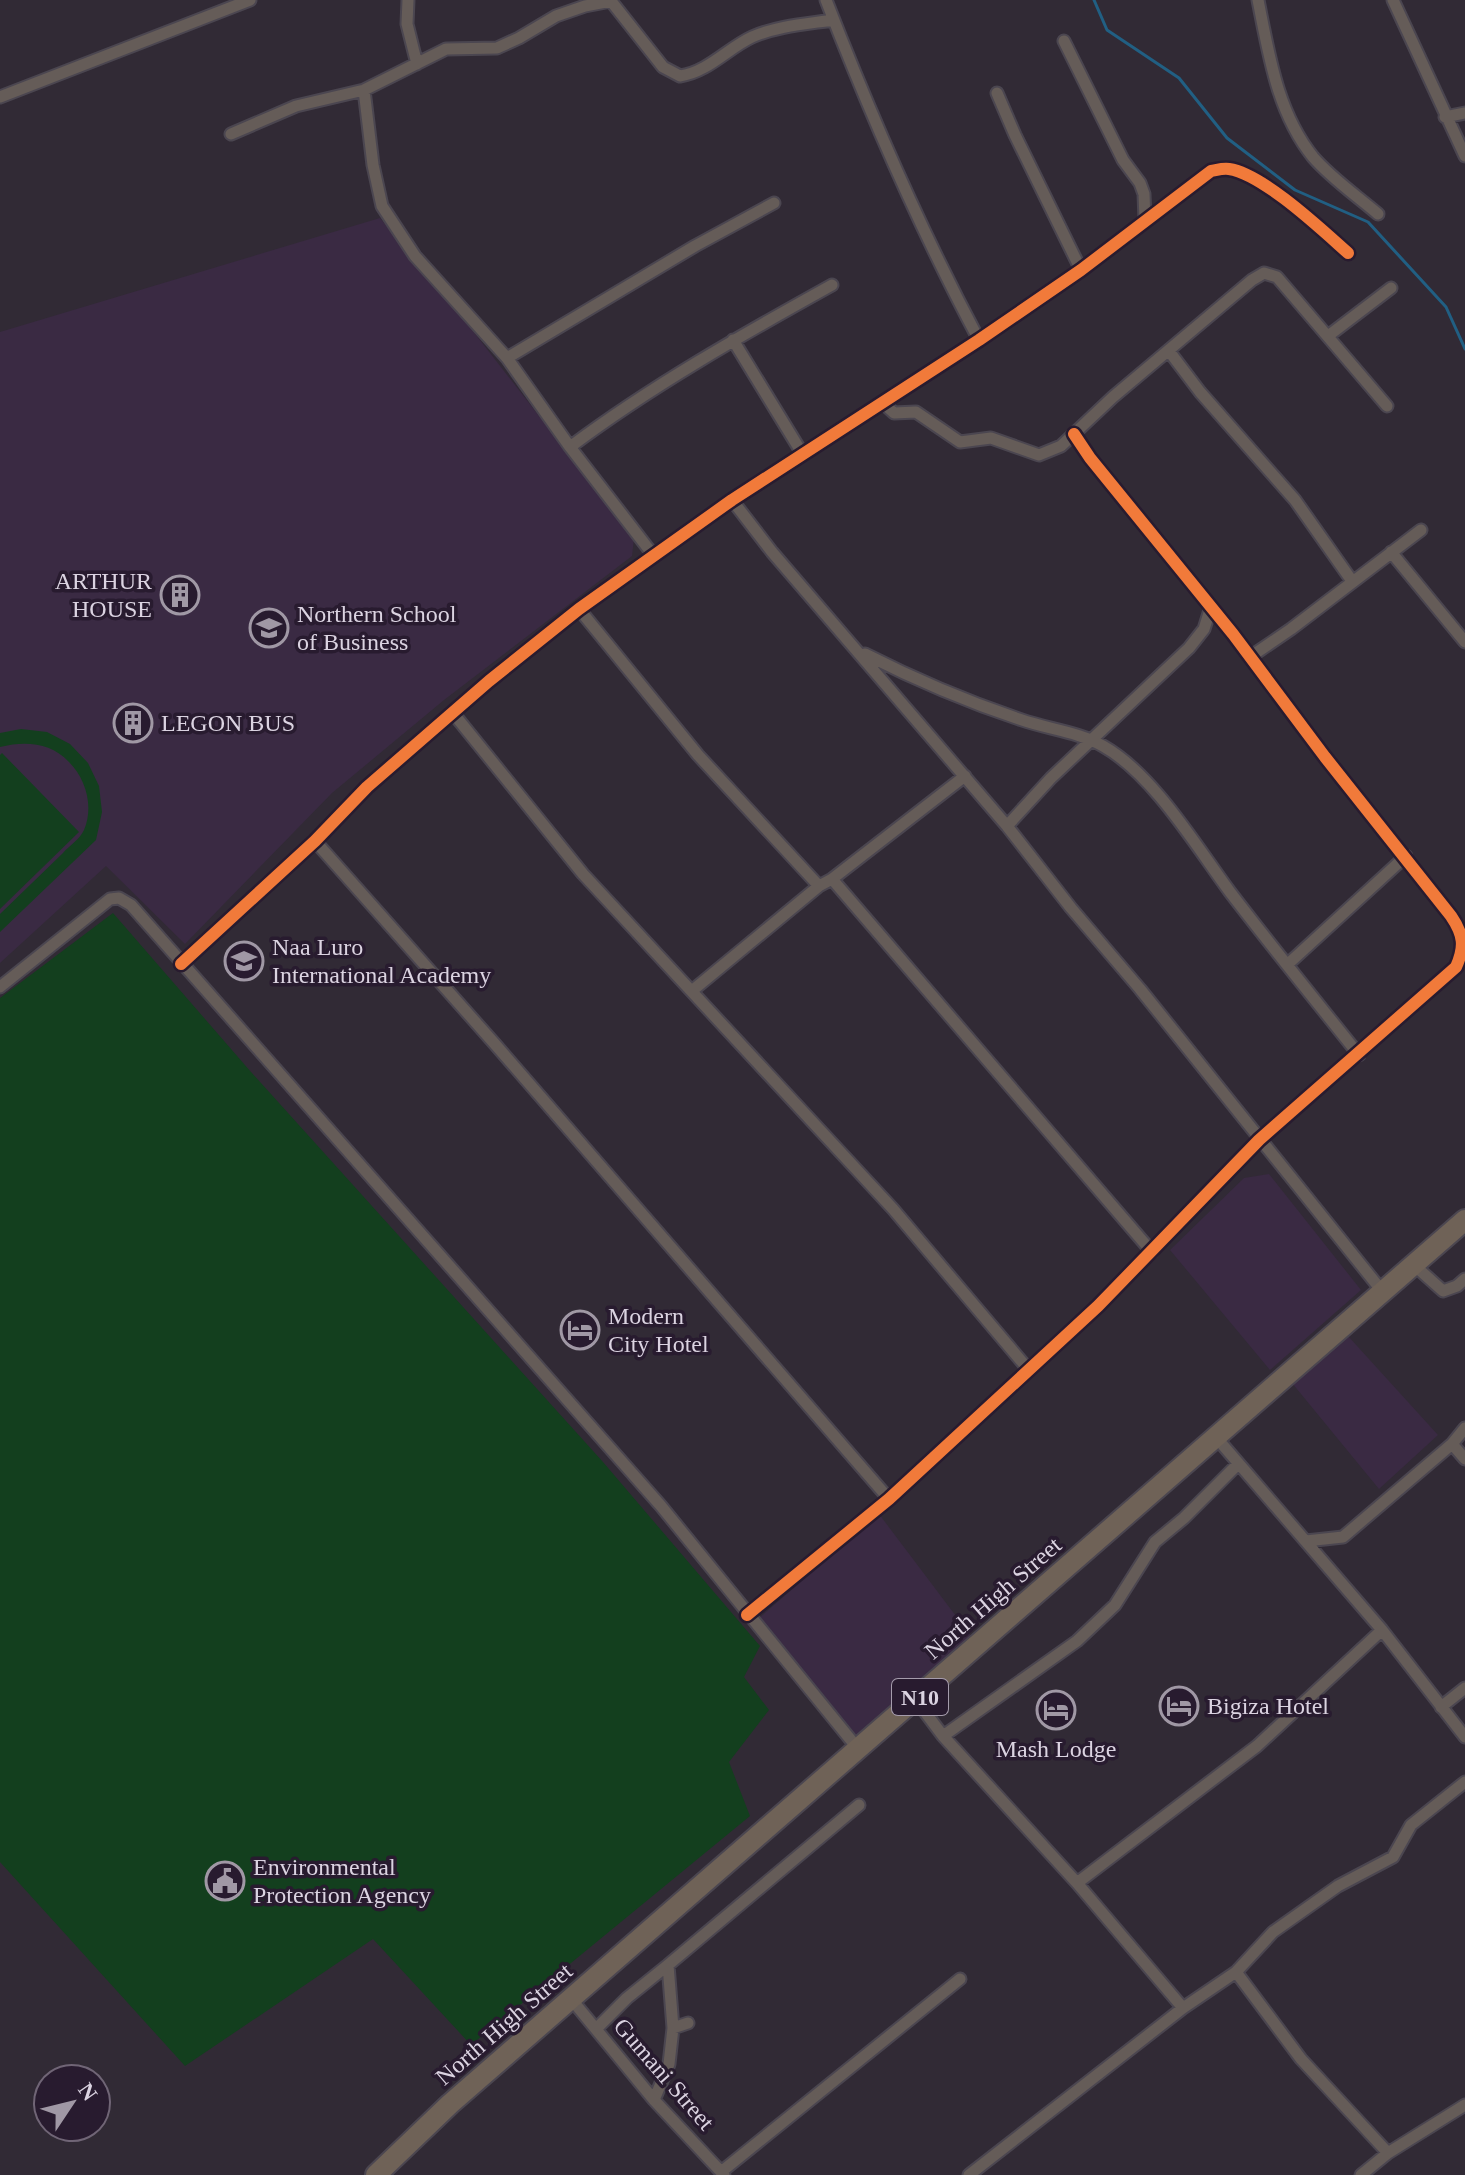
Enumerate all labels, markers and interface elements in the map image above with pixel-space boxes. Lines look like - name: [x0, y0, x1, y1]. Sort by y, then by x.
- place label: ARTHUR HOUSE: [55, 568, 152, 622]
- building icon: ARTHUR HOUSE: [159, 574, 201, 616]
- place label: Northern School of Business: [297, 601, 457, 655]
- school or university icon: Northern School of Business: [248, 607, 290, 649]
- building icon: LEGON BUS: [112, 702, 154, 744]
- place label: LEGON BUS: [161, 710, 295, 736]
- place label: Naa Luro International Academy: [272, 934, 491, 988]
- school or university icon: Naa Luro International Academy: [223, 940, 265, 982]
- place label: Modern City Hotel: [608, 1303, 709, 1357]
- hotel icon: Modern City Hotel: [559, 1309, 601, 1351]
- street label: North High Street: [920, 1532, 1067, 1664]
- road number: N10: [892, 1679, 948, 1715]
- hotel icon: Bigiza Hotel: [1158, 1685, 1200, 1727]
- hotel icon: Mash Lodge: [1035, 1689, 1077, 1731]
- place label: Bigiza Hotel: [1207, 1693, 1329, 1719]
- place label: Mash Lodge: [996, 1736, 1116, 1762]
- place label: Environmental Protection Agency: [253, 1854, 431, 1908]
- public building icon: Environmental Protection Agency: [204, 1860, 246, 1902]
- street label: North High Street: [431, 1958, 578, 2090]
- street label: Gumani Street: [608, 2013, 720, 2135]
- north arrow: [32, 2063, 112, 2143]
- text: N: [73, 2078, 103, 2106]

